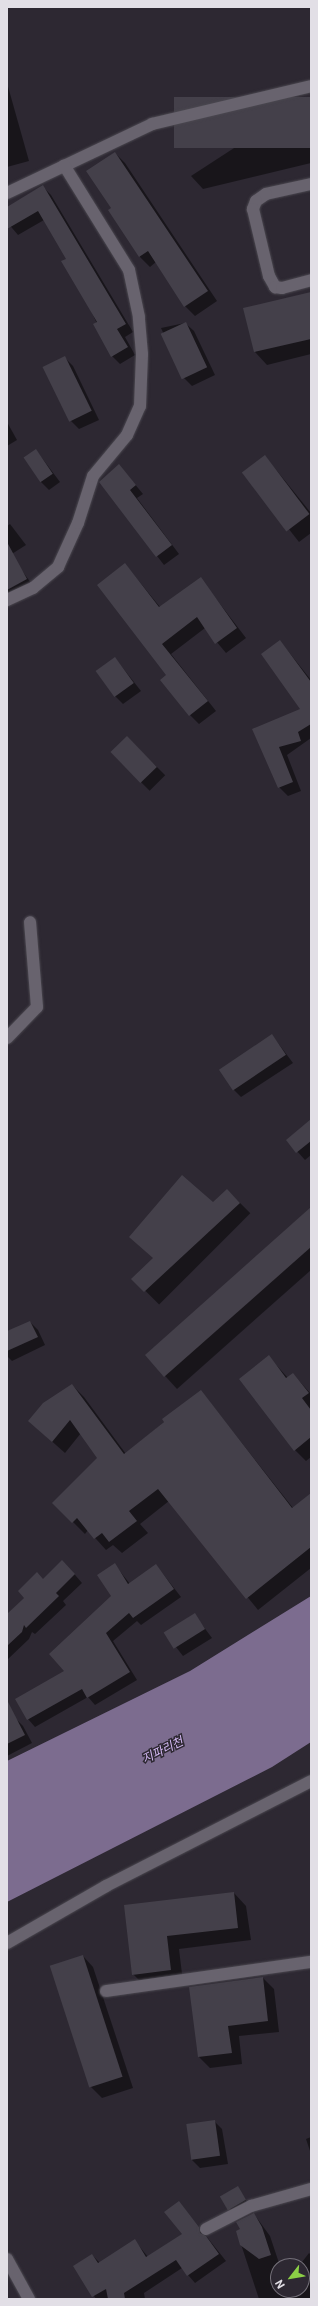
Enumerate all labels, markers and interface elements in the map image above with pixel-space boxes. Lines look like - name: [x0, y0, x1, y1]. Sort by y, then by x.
- water label: 지파리천: [140, 1735, 186, 1767]
- north arrow: [270, 2258, 310, 2298]
- text: N: [273, 2277, 288, 2291]

